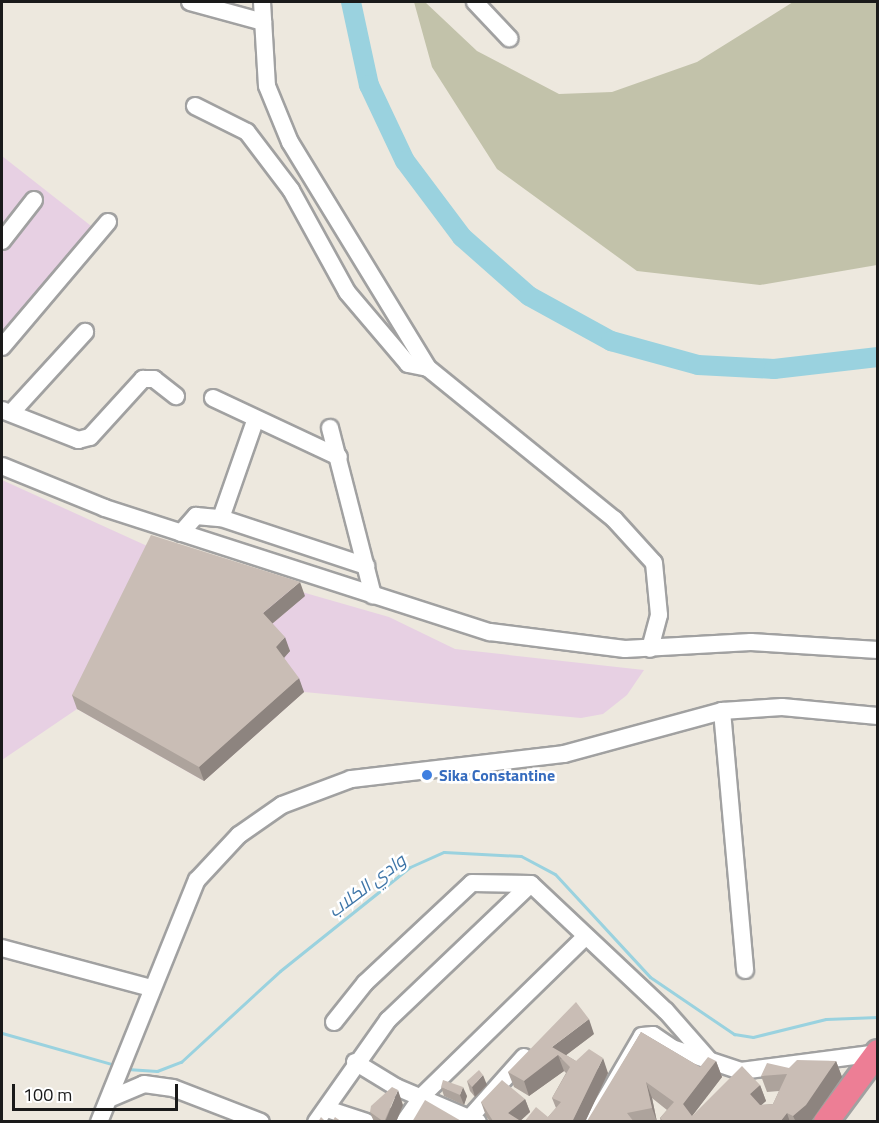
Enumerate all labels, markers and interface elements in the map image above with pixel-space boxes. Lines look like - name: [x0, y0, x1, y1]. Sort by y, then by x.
- place label: Sika Constantine: [439, 765, 555, 785]
- marker: Sika Constantine: [420, 768, 434, 782]
- water label: وادي الكلاب: [324, 850, 410, 922]
- scale bar: [15, 1072, 182, 1110]
- text: 100 m: [23, 1081, 72, 1108]

